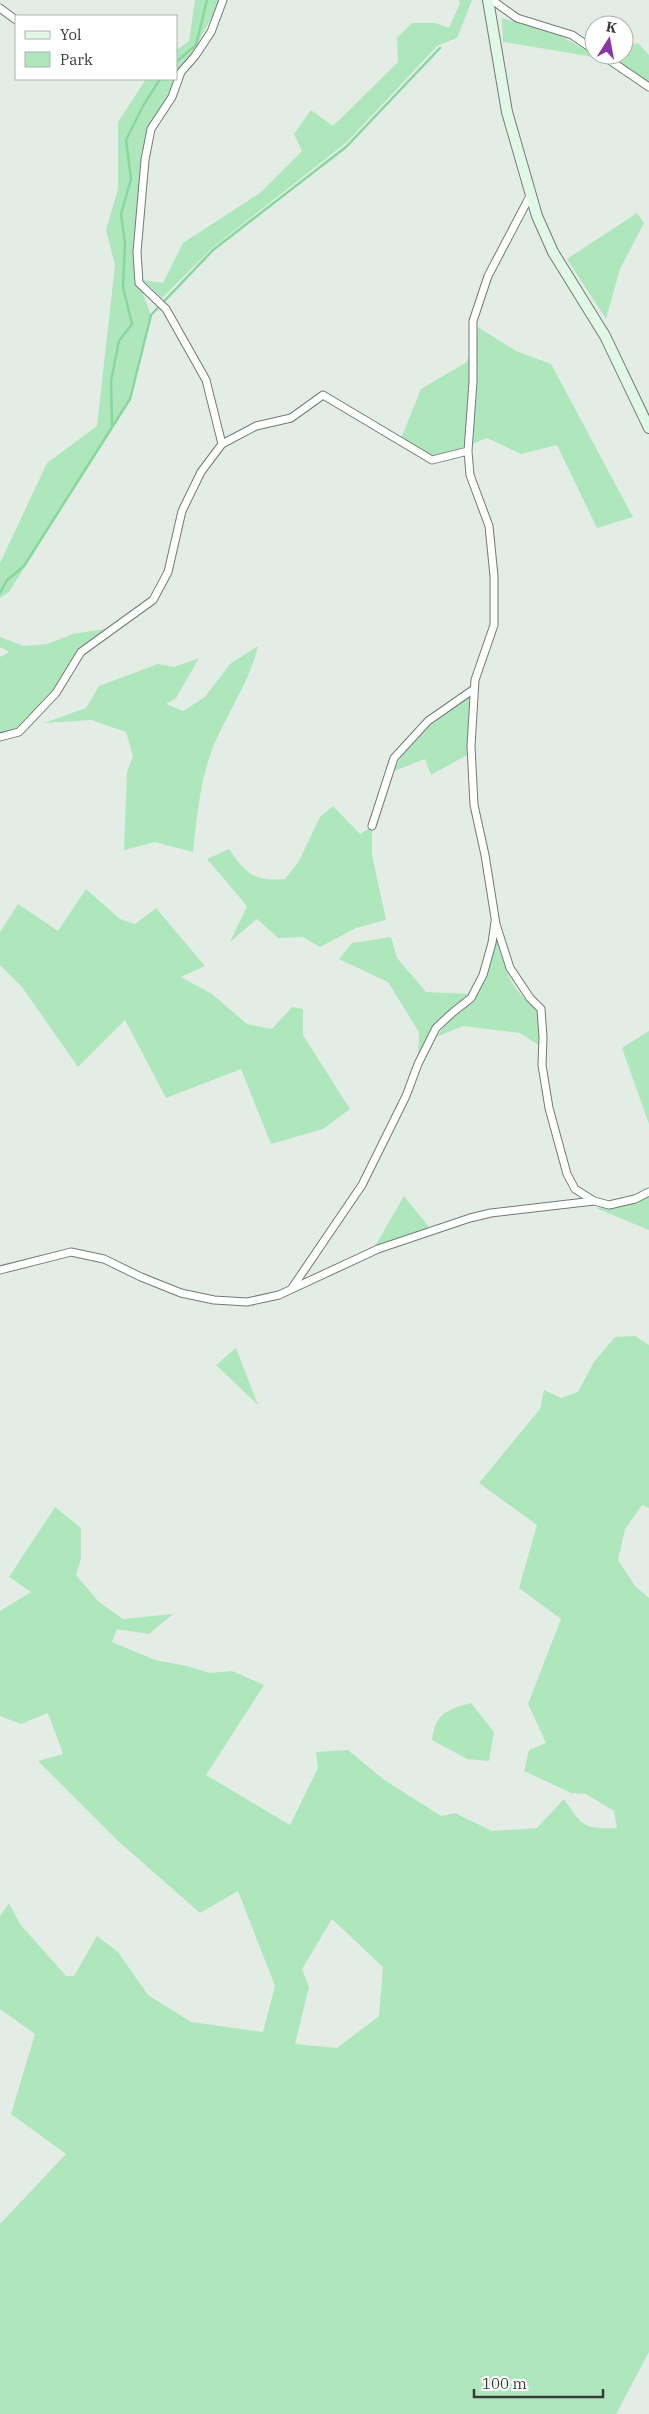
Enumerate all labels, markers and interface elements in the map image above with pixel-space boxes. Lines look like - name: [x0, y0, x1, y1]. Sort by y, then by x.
- legend: [15, 15, 178, 80]
- north arrow: [584, 15, 634, 65]
- text: K: [604, 17, 619, 37]
- text: Yol: [60, 25, 81, 44]
- text: Park: [60, 50, 93, 69]
- scale bar: [474, 2366, 603, 2398]
- text: 100 m: [482, 2374, 527, 2393]

